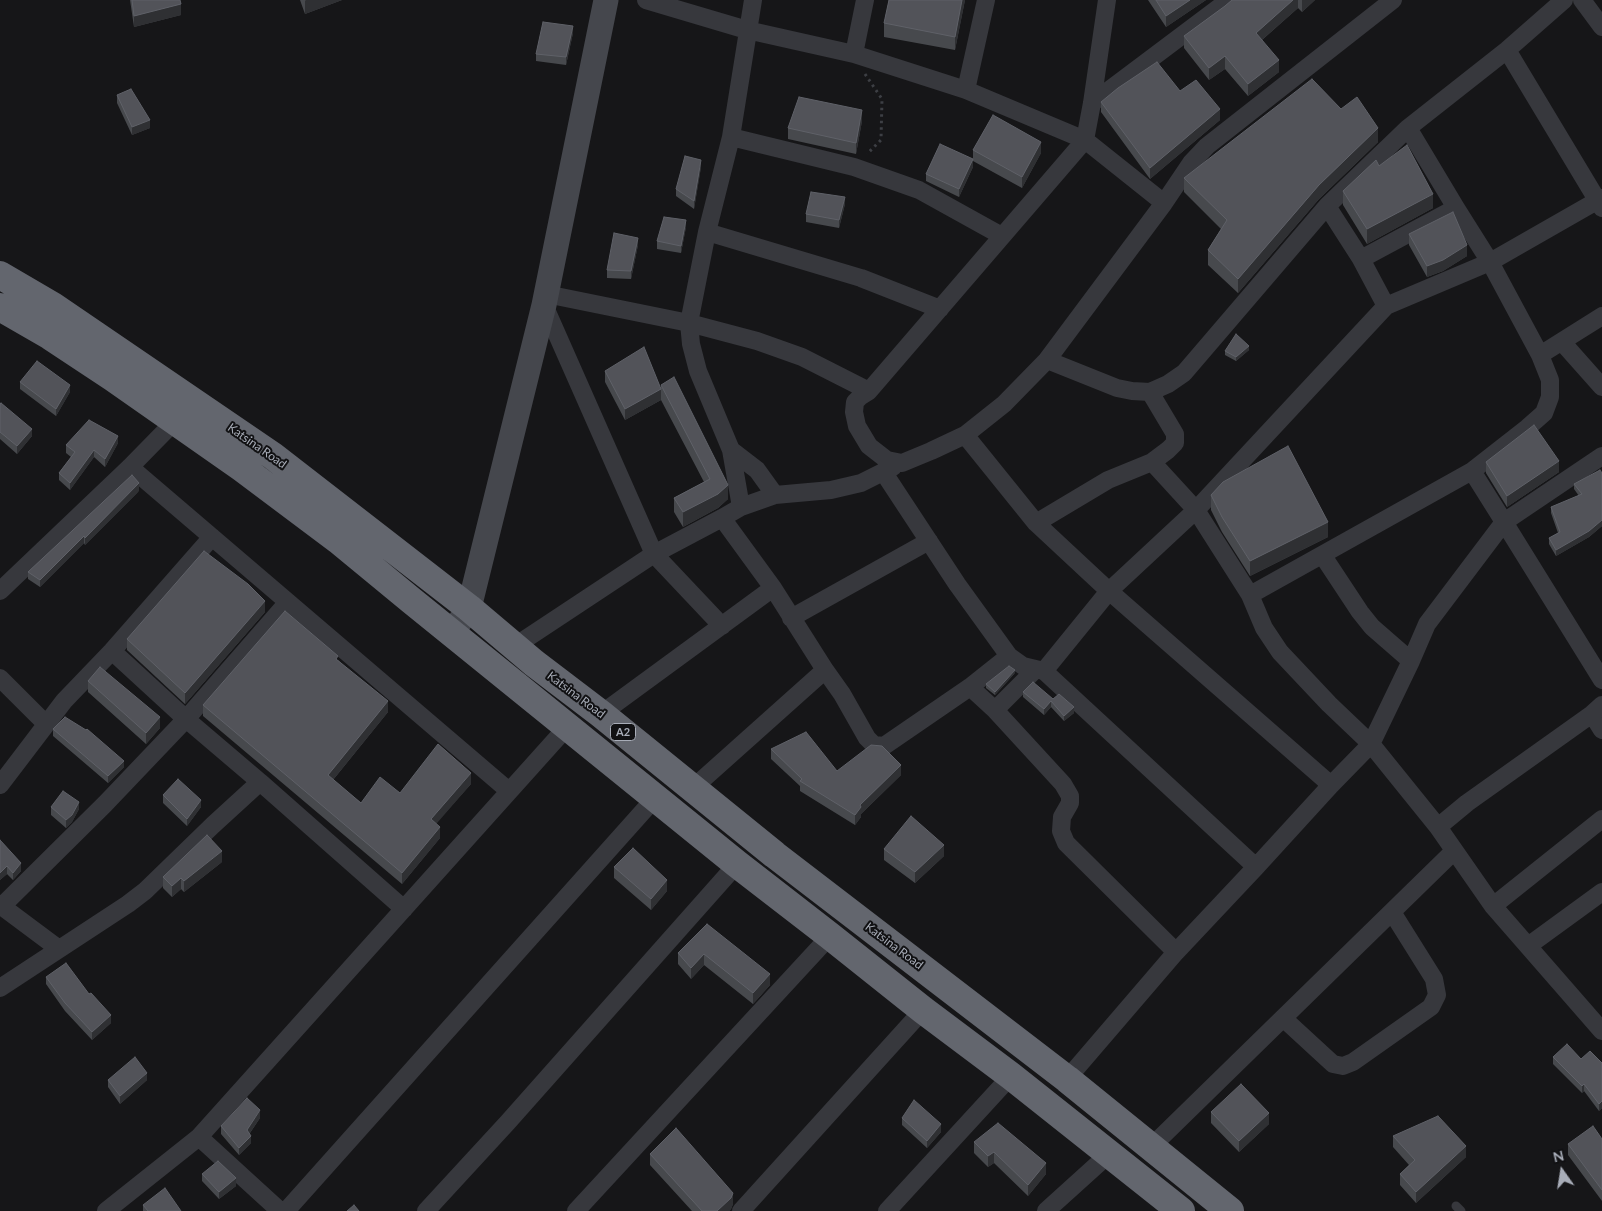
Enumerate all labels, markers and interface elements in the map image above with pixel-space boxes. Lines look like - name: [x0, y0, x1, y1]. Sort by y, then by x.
- street label: Katsina Road: [225, 420, 289, 472]
- street label: Katsina Road: [544, 669, 608, 721]
- road number: A2: [610, 724, 636, 740]
- street label: Katsina Road: [862, 920, 926, 972]
- north arrow: [1537, 1146, 1587, 1196]
- text: N: [1551, 1146, 1566, 1165]

